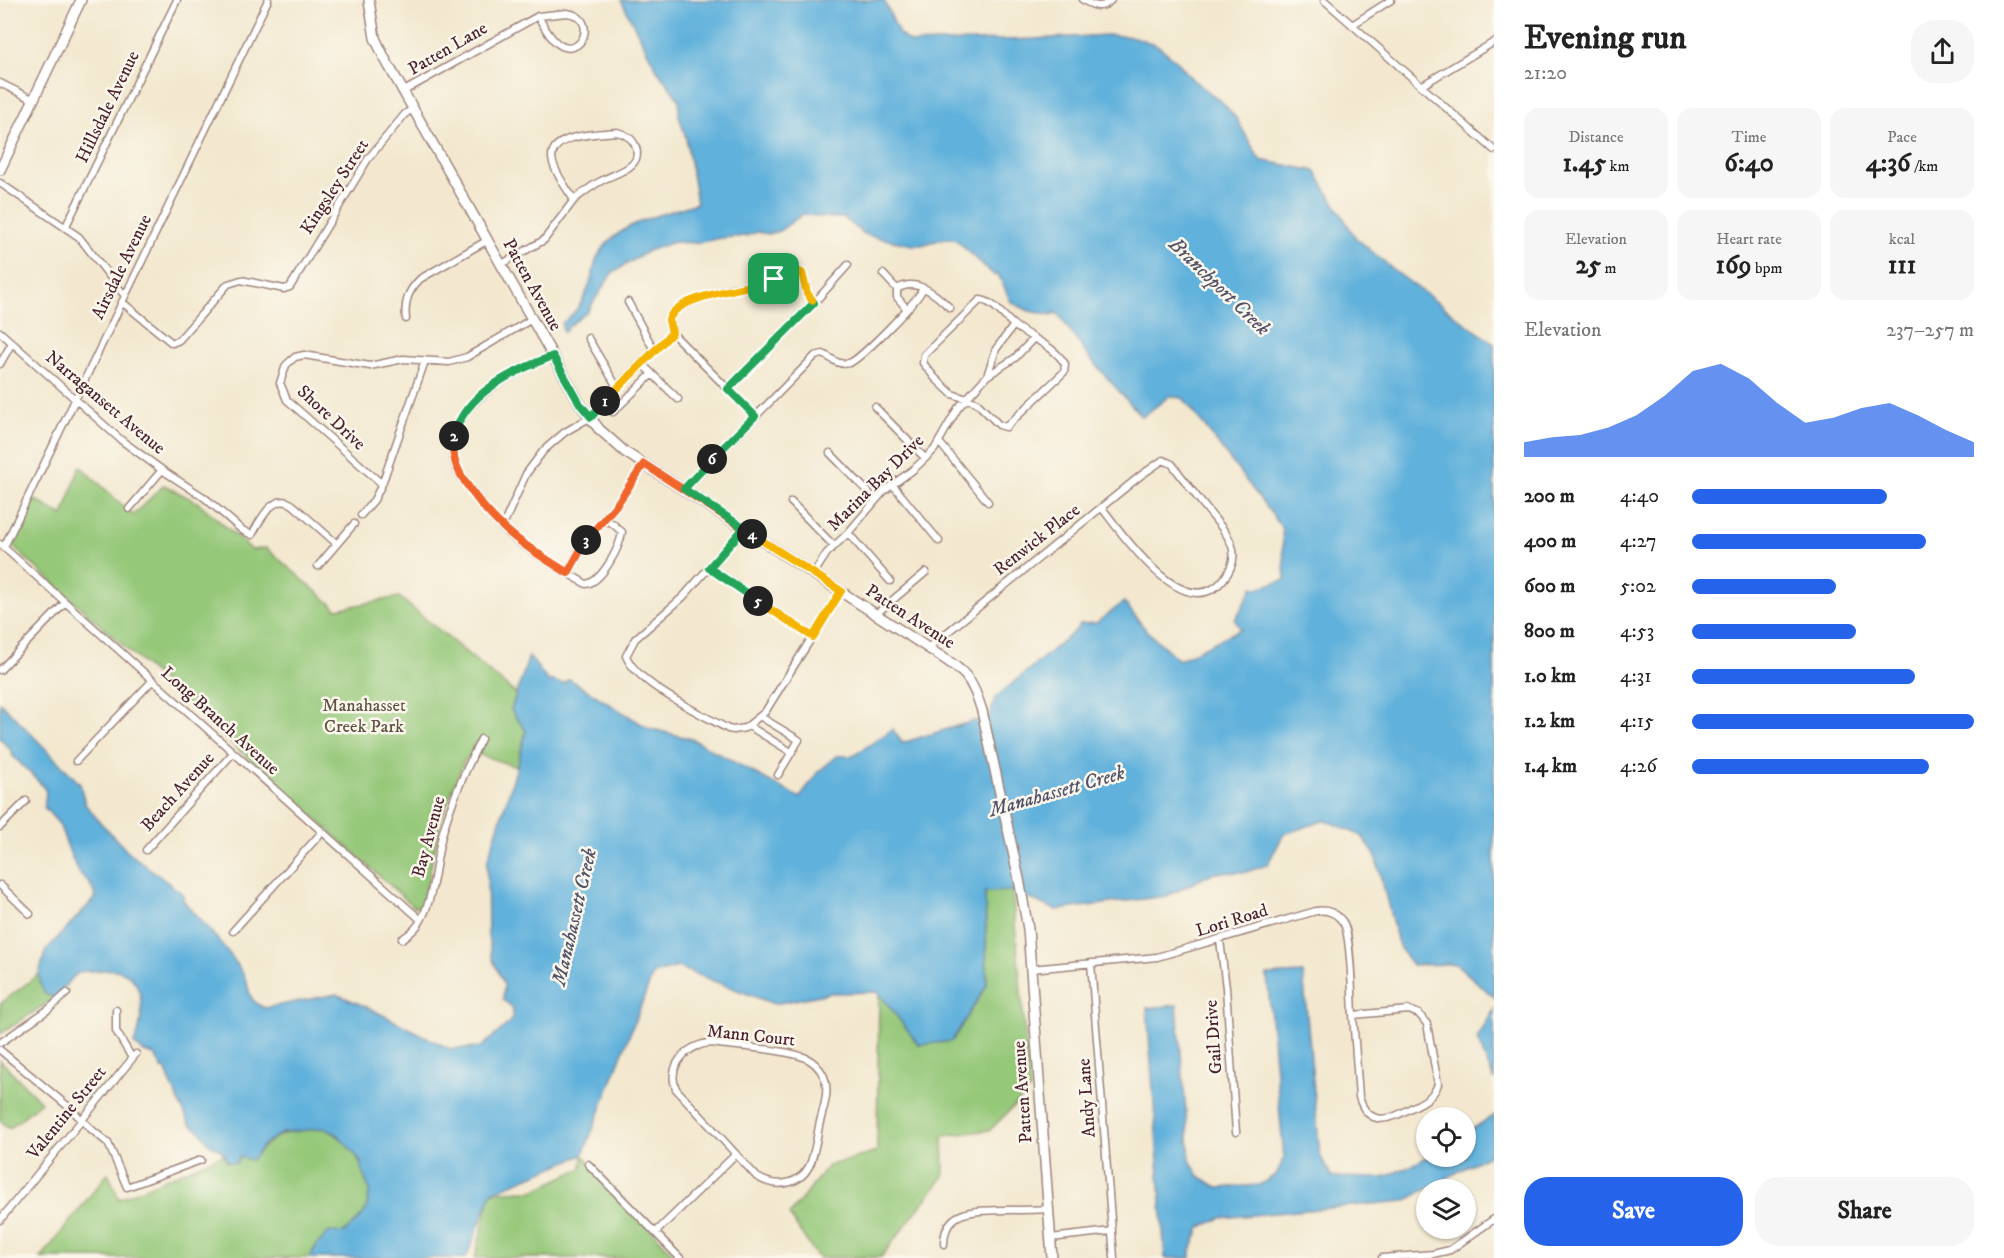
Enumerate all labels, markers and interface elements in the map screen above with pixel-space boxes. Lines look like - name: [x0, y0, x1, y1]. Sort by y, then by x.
- street label: Patten Lane: [404, 18, 492, 80]
- text: Evening run: [1524, 18, 1686, 59]
- button: share: [1911, 20, 1974, 83]
- street label: Hillsdale Avenue: [71, 47, 145, 167]
- text: 21:20: [1524, 61, 1567, 86]
- text: Distance: [1568, 127, 1624, 147]
- text: Time: [1732, 127, 1766, 147]
- text: Pace: [1887, 127, 1917, 147]
- street label: Kingsley Street: [296, 135, 374, 239]
- text: 1.45: [1562, 147, 1606, 180]
- text: 6:40: [1724, 147, 1774, 180]
- text: 4:36: [1866, 147, 1911, 180]
- text: km: [1606, 156, 1630, 176]
- text: /km: [1911, 156, 1938, 176]
- street label: Airsdale Avenue: [87, 211, 157, 323]
- text: Elevation: [1565, 229, 1627, 249]
- text: Heart rate: [1716, 229, 1782, 249]
- text: kcal: [1889, 229, 1915, 249]
- water label: Branchport Creek: [1163, 232, 1275, 342]
- street label: Patten Avenue: [498, 235, 566, 335]
- text: 25: [1576, 249, 1601, 282]
- text: 169: [1716, 249, 1751, 282]
- text: 111: [1888, 249, 1916, 282]
- pin: [748, 253, 799, 304]
- text: m: [1601, 258, 1617, 278]
- text: bpm: [1751, 258, 1782, 278]
- icon: arrive: [757, 262, 790, 295]
- text: Elevation: [1524, 318, 1601, 343]
- text: 237–257 m: [1886, 318, 1974, 343]
- street label: Narragansett Avenue: [41, 346, 169, 460]
- street label: Shore Drive: [292, 381, 370, 455]
- pin: 1: [590, 386, 620, 416]
- text: 1: [602, 391, 608, 411]
- pin: 2: [439, 421, 469, 451]
- text: 2: [450, 426, 458, 446]
- street label: Marina Bay Drive: [823, 430, 929, 536]
- pin: 6: [697, 444, 727, 474]
- text: 6: [708, 449, 716, 469]
- text: 200 m: [1524, 484, 1575, 509]
- text: 4:40: [1620, 484, 1659, 509]
- street label: Renwick Place: [989, 499, 1085, 581]
- pin: 4: [737, 519, 767, 549]
- text: 4: [747, 524, 757, 544]
- pin: 3: [571, 525, 601, 555]
- text: 400 m: [1524, 529, 1576, 554]
- text: 4:27: [1620, 529, 1657, 554]
- text: 3: [583, 530, 589, 550]
- text: 600 m: [1524, 574, 1575, 599]
- text: 5:02: [1620, 574, 1656, 599]
- street label: Patten Avenue: [861, 580, 959, 654]
- pin: 5: [743, 586, 773, 616]
- text: 5: [754, 591, 762, 611]
- text: 800 m: [1524, 619, 1575, 644]
- text: 4:53: [1620, 619, 1654, 644]
- street label: Long Branch Avenue: [156, 662, 284, 780]
- text: 1.0 km: [1524, 664, 1576, 689]
- text: 4:31: [1620, 664, 1652, 689]
- park label: Manahasset Creek Park: [322, 695, 406, 738]
- text: 1.2 km: [1524, 709, 1575, 734]
- text: 4:15: [1620, 709, 1654, 734]
- street label: Beach Avenue: [137, 748, 219, 836]
- text: 1.4 km: [1524, 754, 1577, 779]
- text: 4:26: [1620, 754, 1657, 779]
- water label: Manahassett Creek: [984, 761, 1128, 824]
- street label: Bay Avenue: [408, 794, 450, 880]
- water label: Manahassett Creek: [547, 845, 603, 990]
- street label: Lori Road: [1193, 900, 1271, 942]
- street label: Gail Drive: [1200, 999, 1228, 1075]
- street label: Mann Court: [706, 1020, 796, 1052]
- street label: Patten Avenue: [1008, 1040, 1038, 1144]
- street label: Andy Lane: [1073, 1058, 1101, 1138]
- street label: Valentine Street: [22, 1062, 111, 1165]
- map controls: [1416, 1107, 1476, 1239]
- button: locate: [1416, 1107, 1476, 1167]
- button: Save: [1524, 1177, 1743, 1246]
- button: Share: [1755, 1177, 1974, 1246]
- button: layers: [1416, 1179, 1476, 1239]

